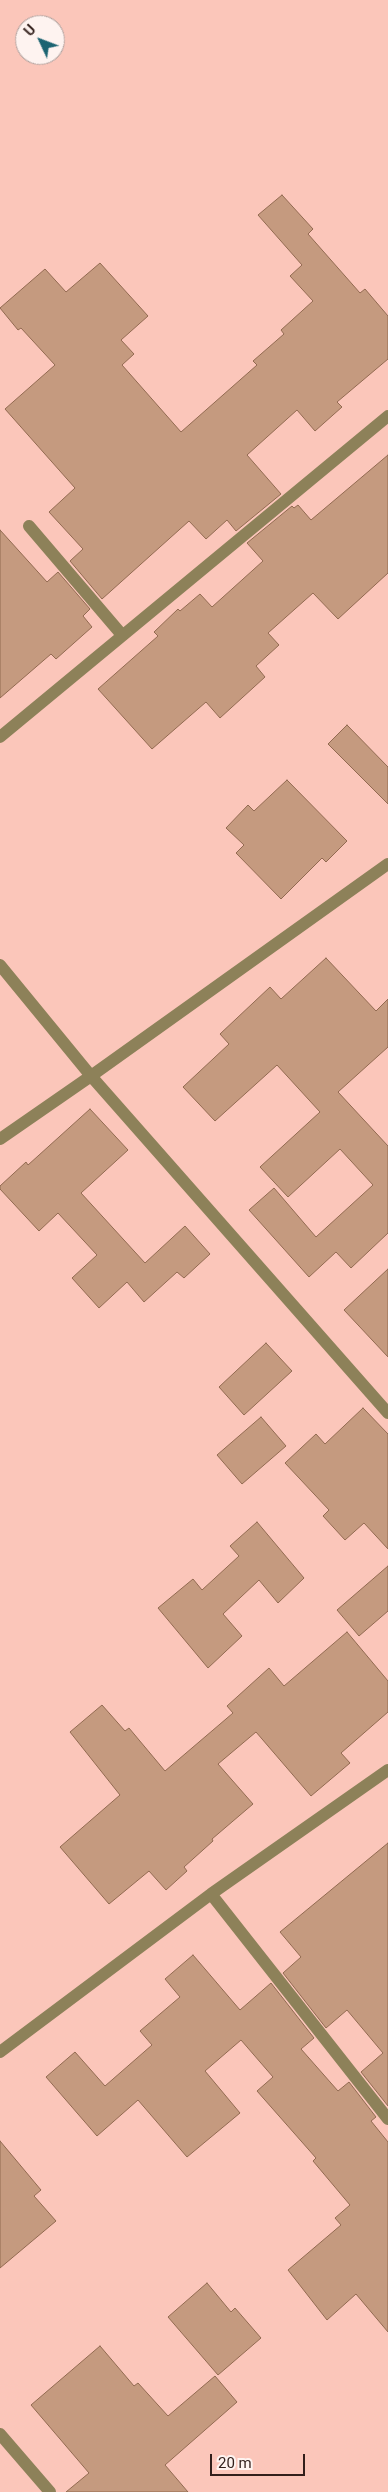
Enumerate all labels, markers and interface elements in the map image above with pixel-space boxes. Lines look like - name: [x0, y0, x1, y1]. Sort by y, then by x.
- north arrow: [15, 15, 65, 65]
- text: U: [21, 22, 39, 39]
- scale bar: [213, 2444, 308, 2476]
- text: 20 m: [218, 2454, 252, 2472]

